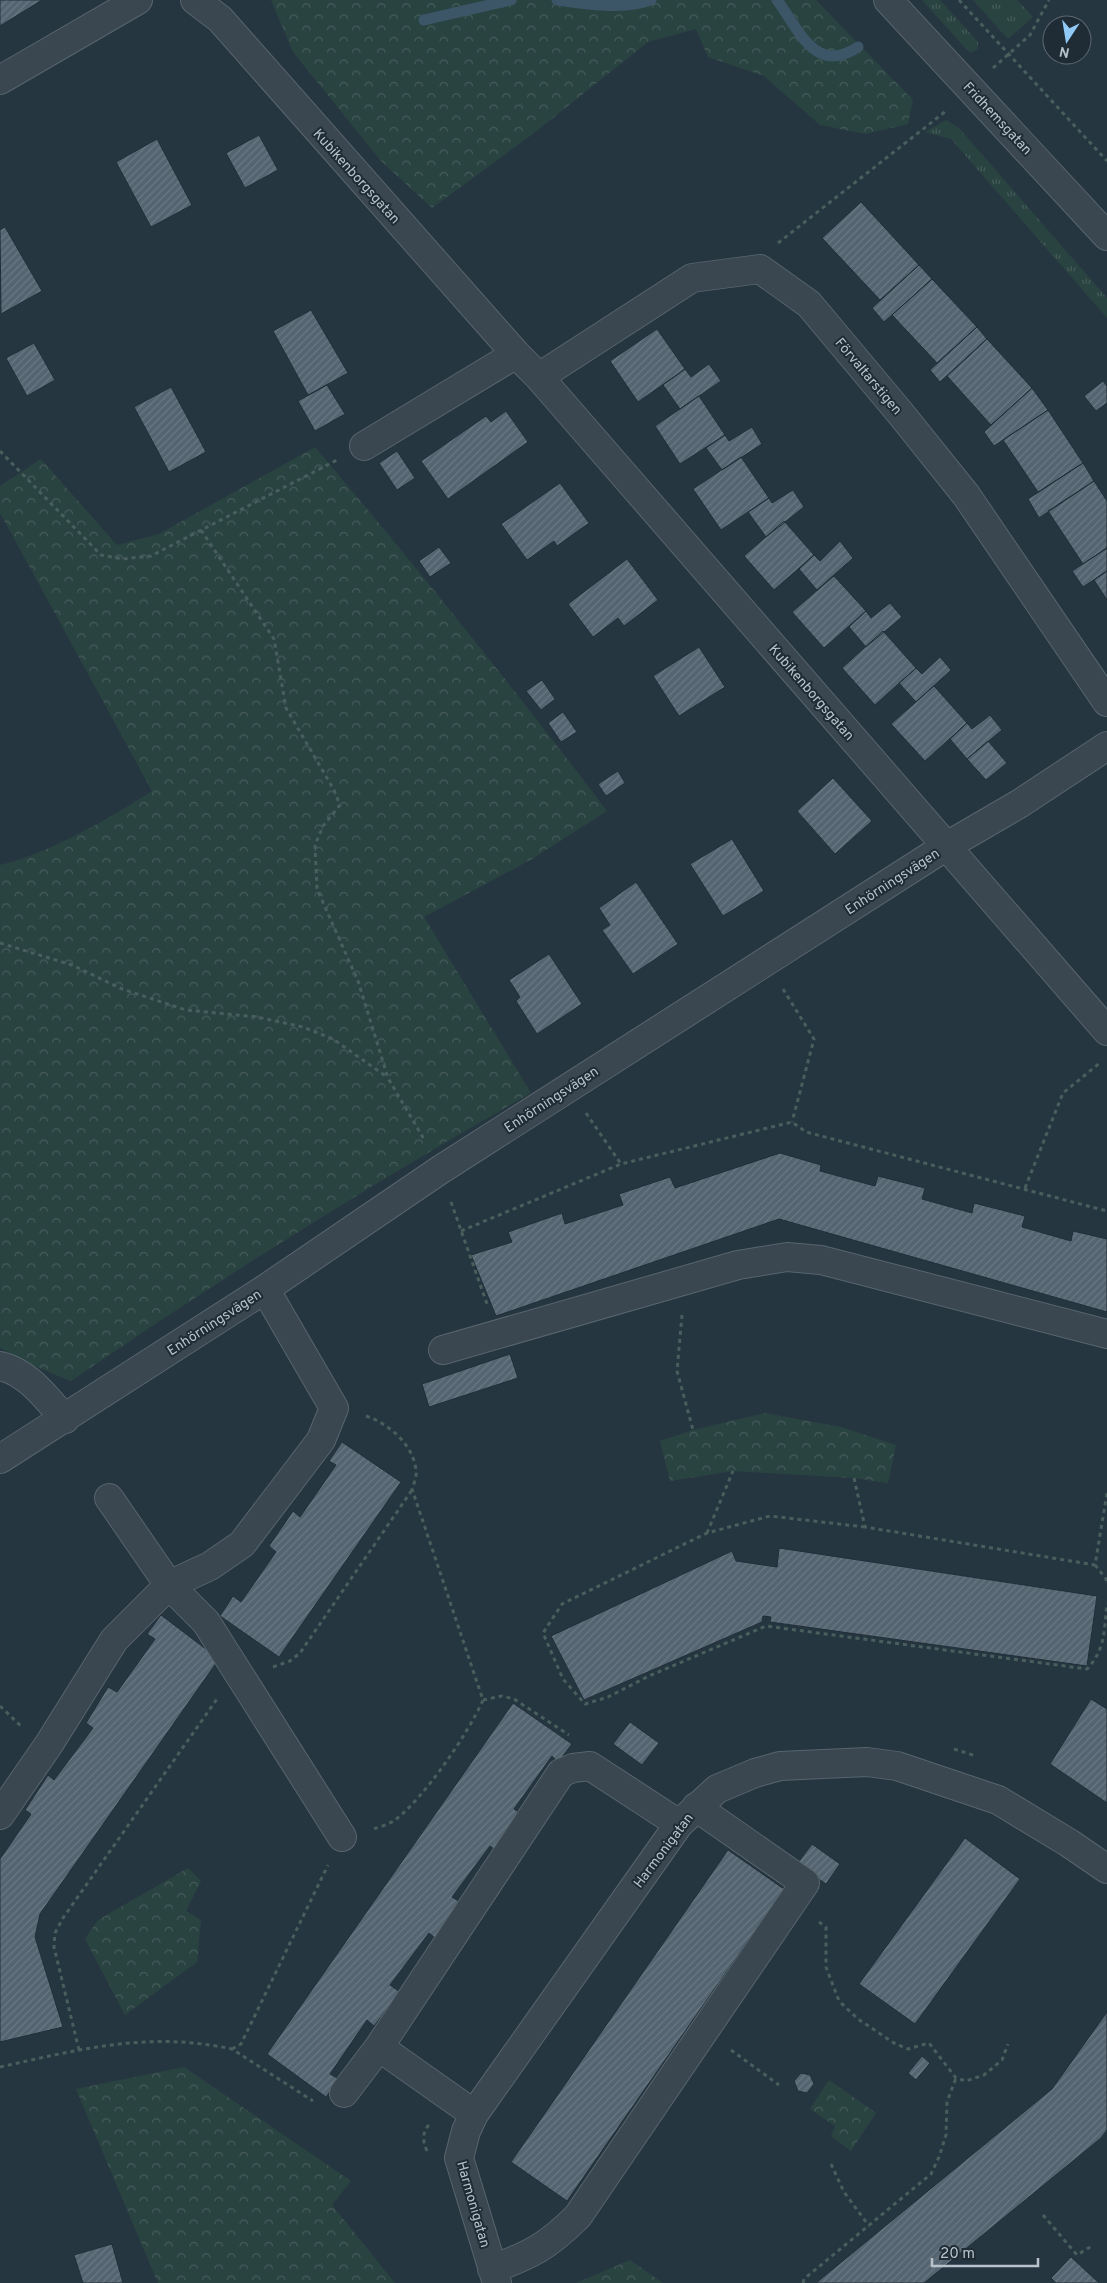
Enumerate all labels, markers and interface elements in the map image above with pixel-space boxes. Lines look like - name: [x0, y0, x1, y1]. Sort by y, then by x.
- north arrow: [1042, 15, 1092, 65]
- text: N: [1058, 42, 1071, 61]
- street label: Fridhemsgatan: [959, 79, 1035, 159]
- street label: Kubikenborgsgatan: [309, 126, 403, 228]
- street label: Förvaltarstigen: [831, 335, 905, 419]
- street label: Kubikenborgsgatan: [764, 641, 857, 745]
- street label: Enhörningsvägen: [842, 845, 943, 919]
- street label: Enhörningsvägen: [501, 1063, 602, 1137]
- street label: Enhörningsvägen: [164, 1286, 265, 1360]
- street label: Harmonigatan: [631, 1810, 698, 1892]
- street label: Harmonigatan: [452, 2159, 493, 2250]
- scale bar: [932, 2236, 1038, 2268]
- text: 20 m: [940, 2245, 975, 2264]

